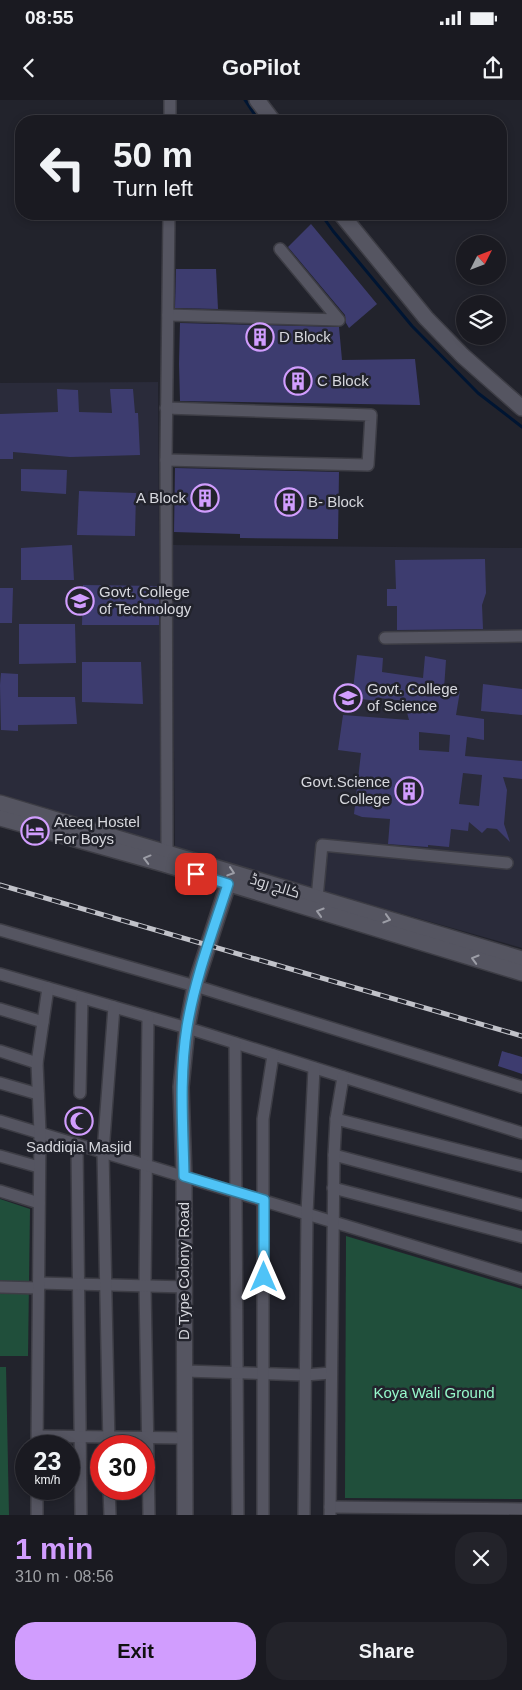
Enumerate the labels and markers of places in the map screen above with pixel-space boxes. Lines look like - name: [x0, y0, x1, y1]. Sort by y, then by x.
- building icon: D Block: [245, 322, 275, 352]
- place label: D Block: [279, 328, 331, 345]
- building icon: C Block: [283, 366, 313, 396]
- place label: C Block: [317, 372, 369, 389]
- building icon: A Block: [190, 483, 220, 513]
- building icon: B- Block: [274, 487, 304, 517]
- place label: A Block: [136, 489, 186, 506]
- place label: B- Block: [308, 493, 364, 510]
- place label: Govt. College of Technology: [99, 583, 192, 617]
- school or university icon: Govt. College of Technology: [65, 586, 95, 616]
- place label: Govt. College of Science: [367, 680, 458, 714]
- school or university icon: Govt. College of Science: [333, 683, 363, 713]
- place label: Govt.Science College: [301, 773, 390, 807]
- building icon: Govt.Science College: [394, 776, 424, 806]
- place label: Ateeq Hostel For Boys: [54, 813, 140, 847]
- hotel icon: Ateeq Hostel For Boys: [20, 816, 50, 846]
- pin: [175, 853, 217, 895]
- mosque icon: Saddiqia Masjid: [64, 1106, 94, 1136]
- place label: Saddiqia Masjid: [26, 1138, 132, 1155]

